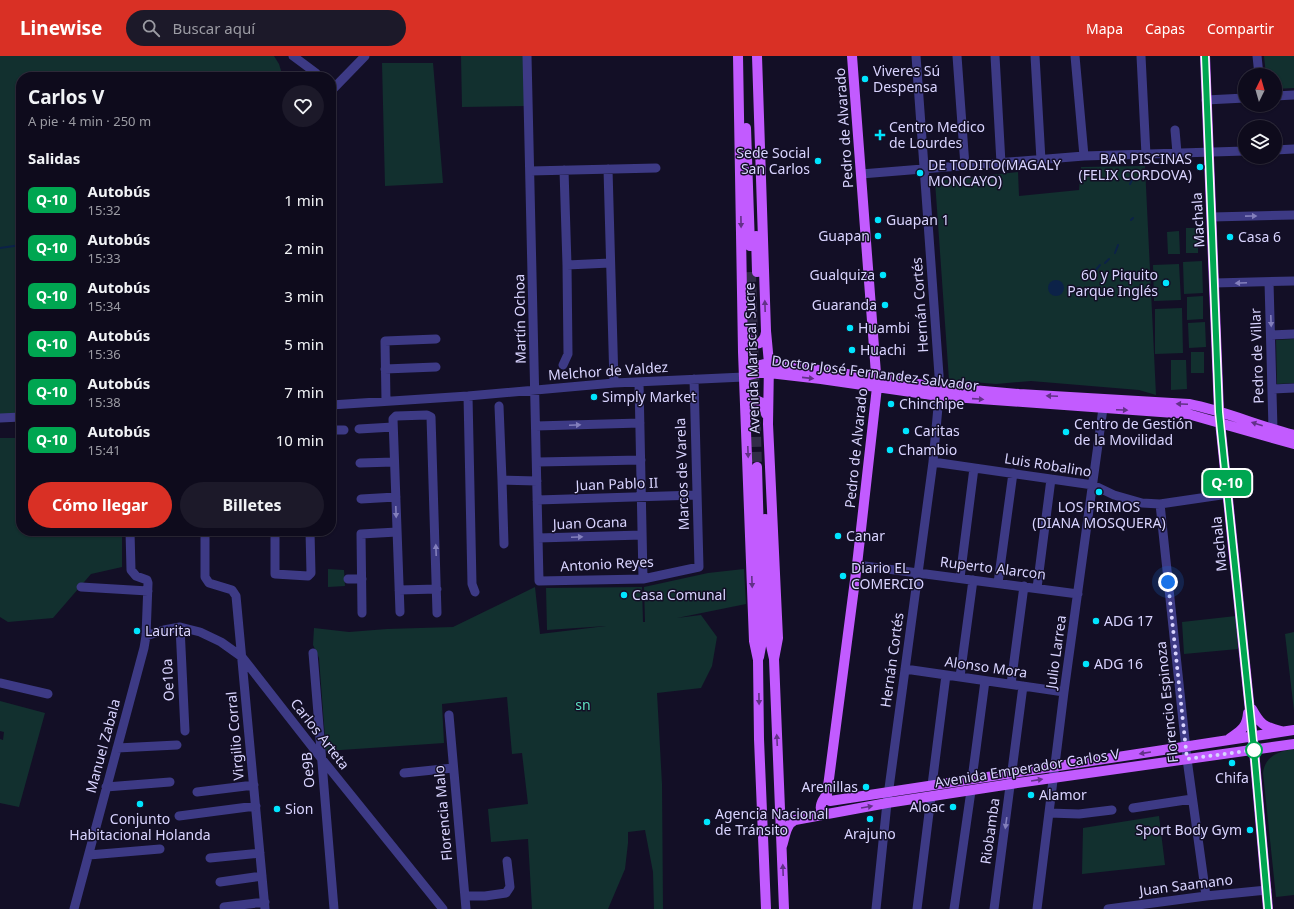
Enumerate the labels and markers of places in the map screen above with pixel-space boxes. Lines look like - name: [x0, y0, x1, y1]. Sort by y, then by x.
- place label: Viveres Sú Despensa: [873, 61, 940, 96]
- marker: Viveres Sú Despensa: [860, 74, 870, 84]
- place label: Centro Medico de Lourdes: [889, 117, 985, 152]
- marker: Centro Medico de Lourdes: [874, 129, 886, 141]
- place label: Sede Social San Carlos: [736, 143, 810, 178]
- place label: BAR PISCINAS (FELIX CORDOVA): [1079, 149, 1192, 184]
- place label: DE TODITO(MAGALY MONCAYO): [928, 155, 1061, 190]
- marker: Sede Social San Carlos: [813, 156, 823, 166]
- marker: BAR PISCINAS (FELIX CORDOVA): [1195, 162, 1205, 172]
- marker: DE TODITO(MAGALY MONCAYO): [915, 168, 925, 178]
- place label: Guapan 1: [886, 210, 949, 229]
- marker: Guapan 1: [873, 215, 883, 225]
- place label: Guapan: [818, 226, 870, 245]
- place label: Casa 6: [1238, 227, 1281, 246]
- marker: Guapan: [873, 231, 883, 241]
- marker: Casa 6: [1225, 232, 1235, 242]
- place label: Gualquiza: [809, 265, 875, 284]
- place label: 60 y Piquito Parque Inglés: [1067, 265, 1158, 300]
- marker: Gualquiza: [878, 270, 888, 280]
- marker: 60 y Piquito Parque Inglés: [1161, 278, 1171, 288]
- place label: Guaranda: [812, 295, 877, 314]
- marker: Guaranda: [880, 300, 890, 310]
- place label: Huambi: [858, 318, 910, 337]
- marker: Huambi: [845, 323, 855, 333]
- place label: Huachi: [860, 340, 906, 359]
- marker: Huachi: [847, 345, 857, 355]
- place label: Simply Market: [602, 387, 696, 406]
- marker: Simply Market: [589, 392, 599, 402]
- place label: Chinchipe: [899, 394, 964, 413]
- marker: Chinchipe: [886, 399, 896, 409]
- place label: Centro de Gestión de la Movilidad: [1074, 414, 1193, 449]
- place label: Caritas: [914, 421, 960, 440]
- marker: Caritas: [901, 426, 911, 436]
- marker: Centro de Gestión de la Movilidad: [1061, 427, 1071, 437]
- place label: Chambio: [898, 440, 957, 459]
- marker: Chambio: [885, 445, 895, 455]
- marker: LOS PRIMOS (DIANA MOSQUERA): [1094, 487, 1104, 497]
- place label: LOS PRIMOS (DIANA MOSQUERA): [1032, 497, 1166, 532]
- place label: Canar: [846, 526, 885, 545]
- marker: Canar: [833, 531, 843, 541]
- place label: Diario EL COMERCIO: [851, 558, 924, 593]
- marker: Diario EL COMERCIO: [838, 571, 848, 581]
- place label: Casa Comunal: [632, 585, 726, 604]
- marker: Casa Comunal: [619, 590, 629, 600]
- place label: ADG 17: [1104, 611, 1153, 630]
- marker: ADG 17: [1091, 616, 1101, 626]
- place label: Laurita: [145, 621, 191, 640]
- marker: Laurita: [132, 626, 142, 636]
- place label: ADG 16: [1094, 654, 1143, 673]
- marker: ADG 16: [1081, 659, 1091, 669]
- unlabelled marker: [1245, 741, 1263, 759]
- marker: Chifa: [1227, 758, 1237, 768]
- place label: Chifa: [1215, 768, 1249, 787]
- place label: Arenillas: [802, 777, 858, 796]
- marker: Arenillas: [861, 782, 871, 792]
- place label: Alamor: [1039, 785, 1087, 804]
- marker: Alamor: [1026, 790, 1036, 800]
- place label: Aloac: [909, 797, 945, 816]
- marker: Conjunto Habitacional Holanda: [135, 799, 145, 809]
- place label: Sion: [285, 799, 313, 818]
- marker: Aloac: [948, 802, 958, 812]
- marker: Sion: [272, 804, 282, 814]
- place label: Agencia Nacional de Tránsito: [715, 804, 828, 839]
- place label: Conjunto Habitacional Holanda: [69, 809, 211, 844]
- marker: Arajuno: [865, 814, 875, 824]
- marker: Agencia Nacional de Tránsito: [702, 817, 712, 827]
- place label: Sport Body Gym: [1135, 820, 1242, 839]
- place label: Arajuno: [844, 824, 896, 843]
- marker: Sport Body Gym: [1245, 825, 1255, 835]

